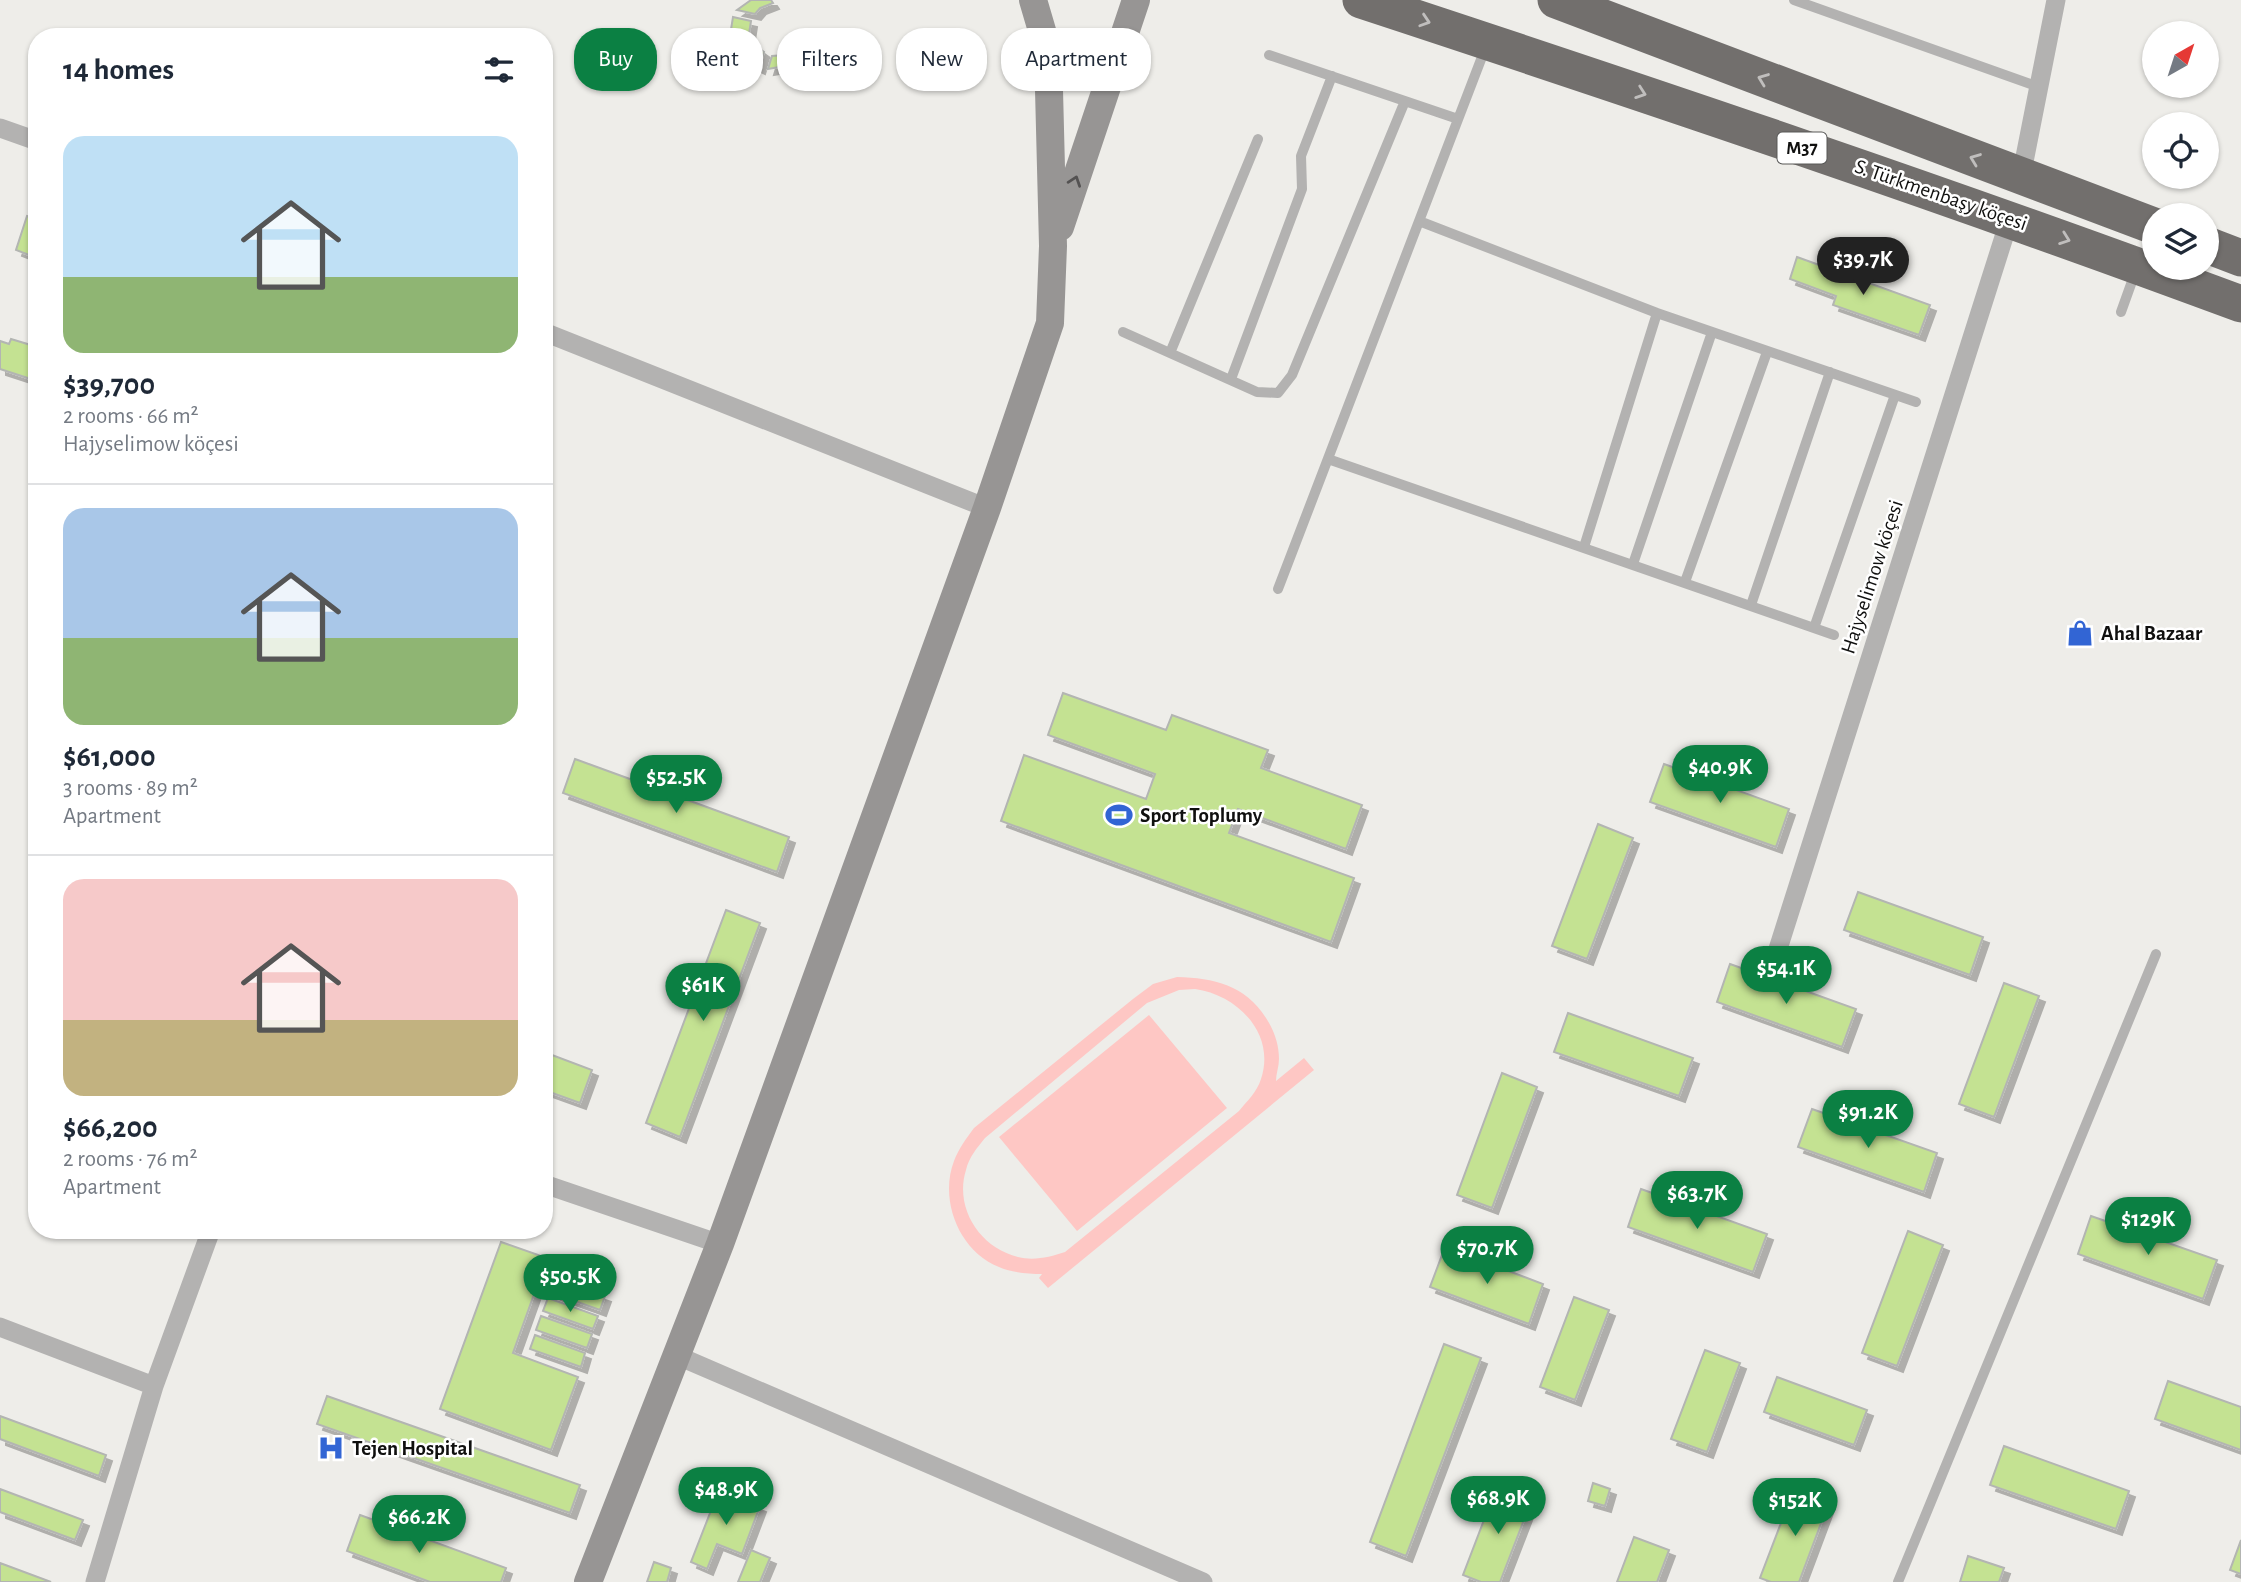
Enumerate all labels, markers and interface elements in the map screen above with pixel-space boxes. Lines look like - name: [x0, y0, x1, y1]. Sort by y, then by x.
- one-way arrow: [1419, 13, 1431, 27]
- north arrow: [2142, 21, 2219, 98]
- map controls: [2142, 21, 2219, 280]
- chip: Buy: [574, 28, 657, 91]
- chip: Rent: [671, 28, 763, 91]
- chip: Filters: [777, 28, 882, 91]
- chip: New: [896, 28, 987, 91]
- chip: Apartment: [1001, 28, 1151, 91]
- icon: filters: [480, 51, 518, 89]
- text: 14 homes: [63, 55, 174, 85]
- one-way arrow: [1757, 73, 1769, 87]
- one-way arrow: [1635, 85, 1647, 99]
- button: locate: [2142, 112, 2219, 189]
- road number: M37: [1778, 132, 1826, 164]
- one-way arrow: [1970, 154, 1982, 168]
- street label: S. Türkmenbaşy köçesi: [1852, 156, 2030, 234]
- one-way arrow: [1067, 176, 1081, 188]
- icon: home: [228, 182, 354, 308]
- button: layers: [2142, 203, 2219, 280]
- one-way arrow: [2058, 231, 2070, 245]
- pin: $39.7K: [1806, 238, 1920, 297]
- text: $39.7K: [1833, 248, 1893, 271]
- text: $39,700: [63, 370, 155, 400]
- text: 2 rooms · 66 m²: [63, 405, 199, 428]
- text: Hajyselimow köçesi: [63, 433, 239, 456]
- street label: Hajyselimow köçesi: [1837, 497, 1907, 657]
- icon: home: [228, 554, 354, 680]
- shop icon: Ahal Bazaar: [2065, 618, 2095, 648]
- place label: Ahal Bazaar: [2101, 623, 2203, 644]
- text: $61,000: [63, 742, 156, 772]
- pin: $40.9K: [1663, 746, 1777, 805]
- pin: $52.5K: [619, 756, 733, 815]
- text: $40.9K: [1688, 756, 1752, 779]
- text: $52.5K: [646, 766, 706, 789]
- text: 3 rooms · 89 m²: [63, 777, 198, 800]
- sports icon: Sport Toplumy: [1104, 800, 1134, 830]
- text: Apartment: [63, 805, 161, 828]
- place label: Sport Toplumy: [1140, 805, 1263, 826]
- icon: home: [228, 925, 354, 1051]
- pin: $54.1K: [1729, 946, 1843, 1006]
- text: $54.1K: [1757, 957, 1815, 980]
- pin: $61K: [662, 964, 744, 1023]
- text: $61K: [681, 974, 725, 997]
- pin: $91.2K: [1811, 1090, 1925, 1150]
- text: $91.2K: [1838, 1101, 1898, 1124]
- text: $66,200: [63, 1113, 158, 1143]
- text: 2 rooms · 76 m²: [63, 1148, 197, 1171]
- pin: $63.7K: [1640, 1172, 1754, 1231]
- text: Apartment: [63, 1176, 161, 1199]
- text: $63.7K: [1667, 1182, 1727, 1205]
- pin: $129K: [2099, 1198, 2197, 1257]
- text: $129K: [2121, 1208, 2175, 1231]
- pin: $70.7K: [1430, 1226, 1544, 1286]
- text: $70.7K: [1457, 1237, 1517, 1260]
- pin: $50.5K: [513, 1254, 627, 1314]
- text: $50.5K: [540, 1265, 600, 1288]
- hospital icon: Tejen Hospital: [316, 1433, 346, 1463]
- place label: Tejen Hospital: [352, 1438, 473, 1459]
- pin: $48.9K: [669, 1468, 783, 1527]
- pin: $68.9K: [1441, 1476, 1555, 1536]
- text: $48.9K: [694, 1478, 758, 1501]
- pin: $152K: [1746, 1478, 1844, 1538]
- text: $68.9K: [1467, 1487, 1529, 1510]
- text: $152K: [1769, 1489, 1821, 1512]
- pin: $66.2K: [362, 1496, 476, 1555]
- text: $66.2K: [388, 1506, 450, 1529]

